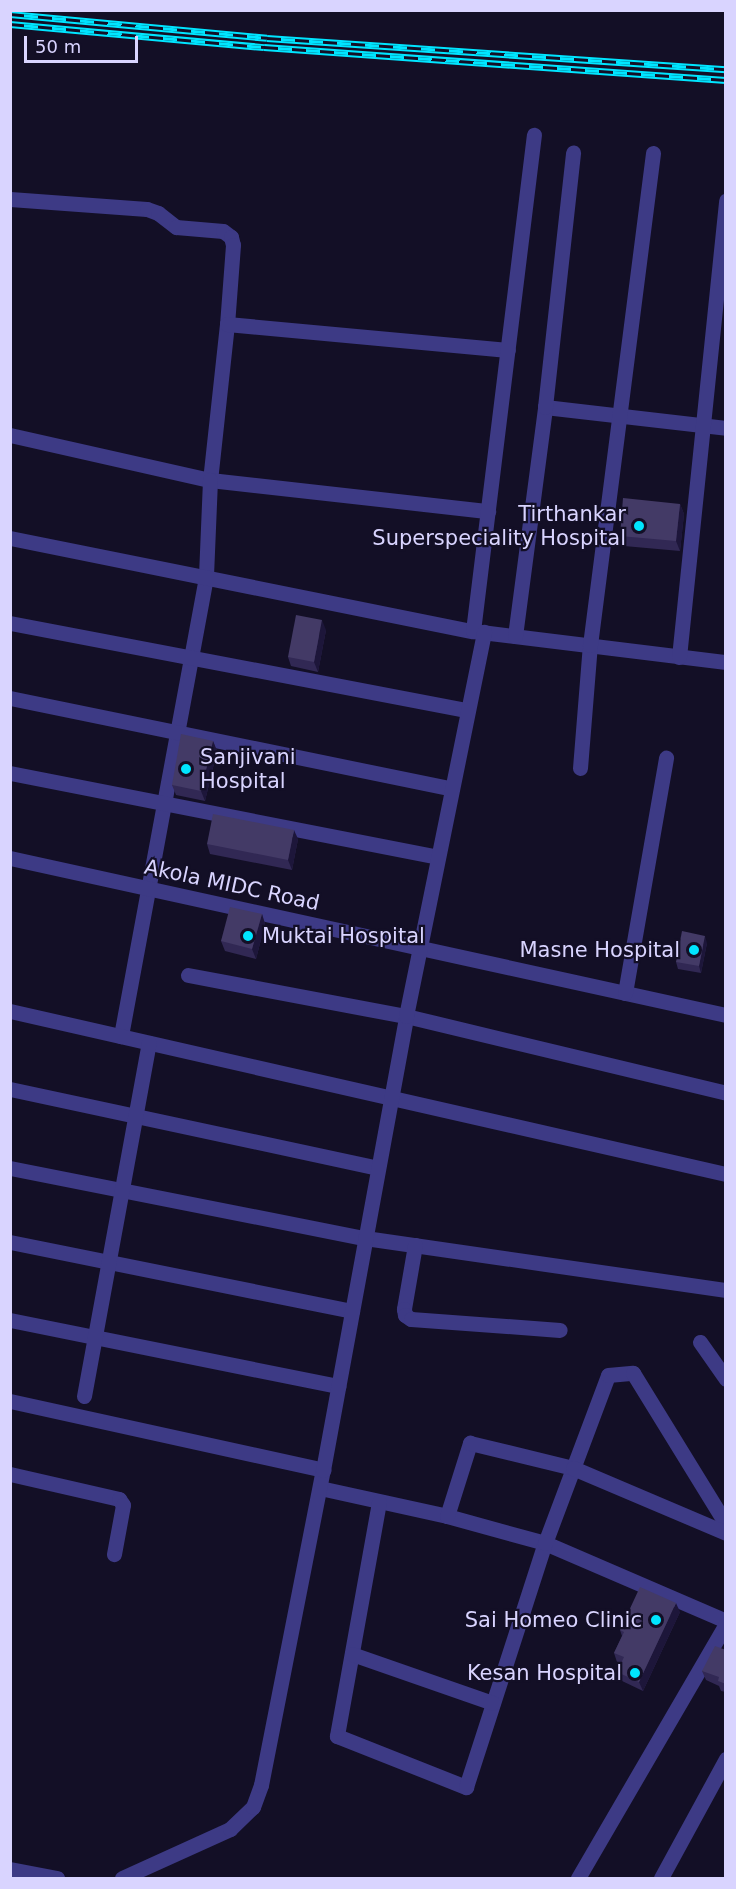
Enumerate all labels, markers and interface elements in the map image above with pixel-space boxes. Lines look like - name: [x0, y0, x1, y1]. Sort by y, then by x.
- scale bar: [27, 24, 141, 62]
- text: 50 m: [35, 36, 81, 57]
- place label: Tirthankar Superspeciality Hospital: [372, 501, 626, 551]
- marker: Tirthankar Superspeciality Hospital: [630, 517, 648, 535]
- place label: Sanjivani Hospital: [200, 744, 296, 794]
- marker: Sanjivani Hospital: [177, 760, 195, 778]
- street label: Akola MIDC Road: [142, 854, 322, 916]
- place label: Muktai Hospital: [262, 923, 425, 949]
- marker: Muktai Hospital: [239, 927, 257, 945]
- place label: Masne Hospital: [519, 937, 680, 963]
- marker: Masne Hospital: [685, 941, 703, 959]
- place label: Sai Homeo Clinic: [465, 1607, 642, 1633]
- marker: Sai Homeo Clinic: [647, 1611, 665, 1629]
- place label: Kesan Hospital: [467, 1660, 622, 1686]
- marker: Kesan Hospital: [626, 1664, 644, 1682]

